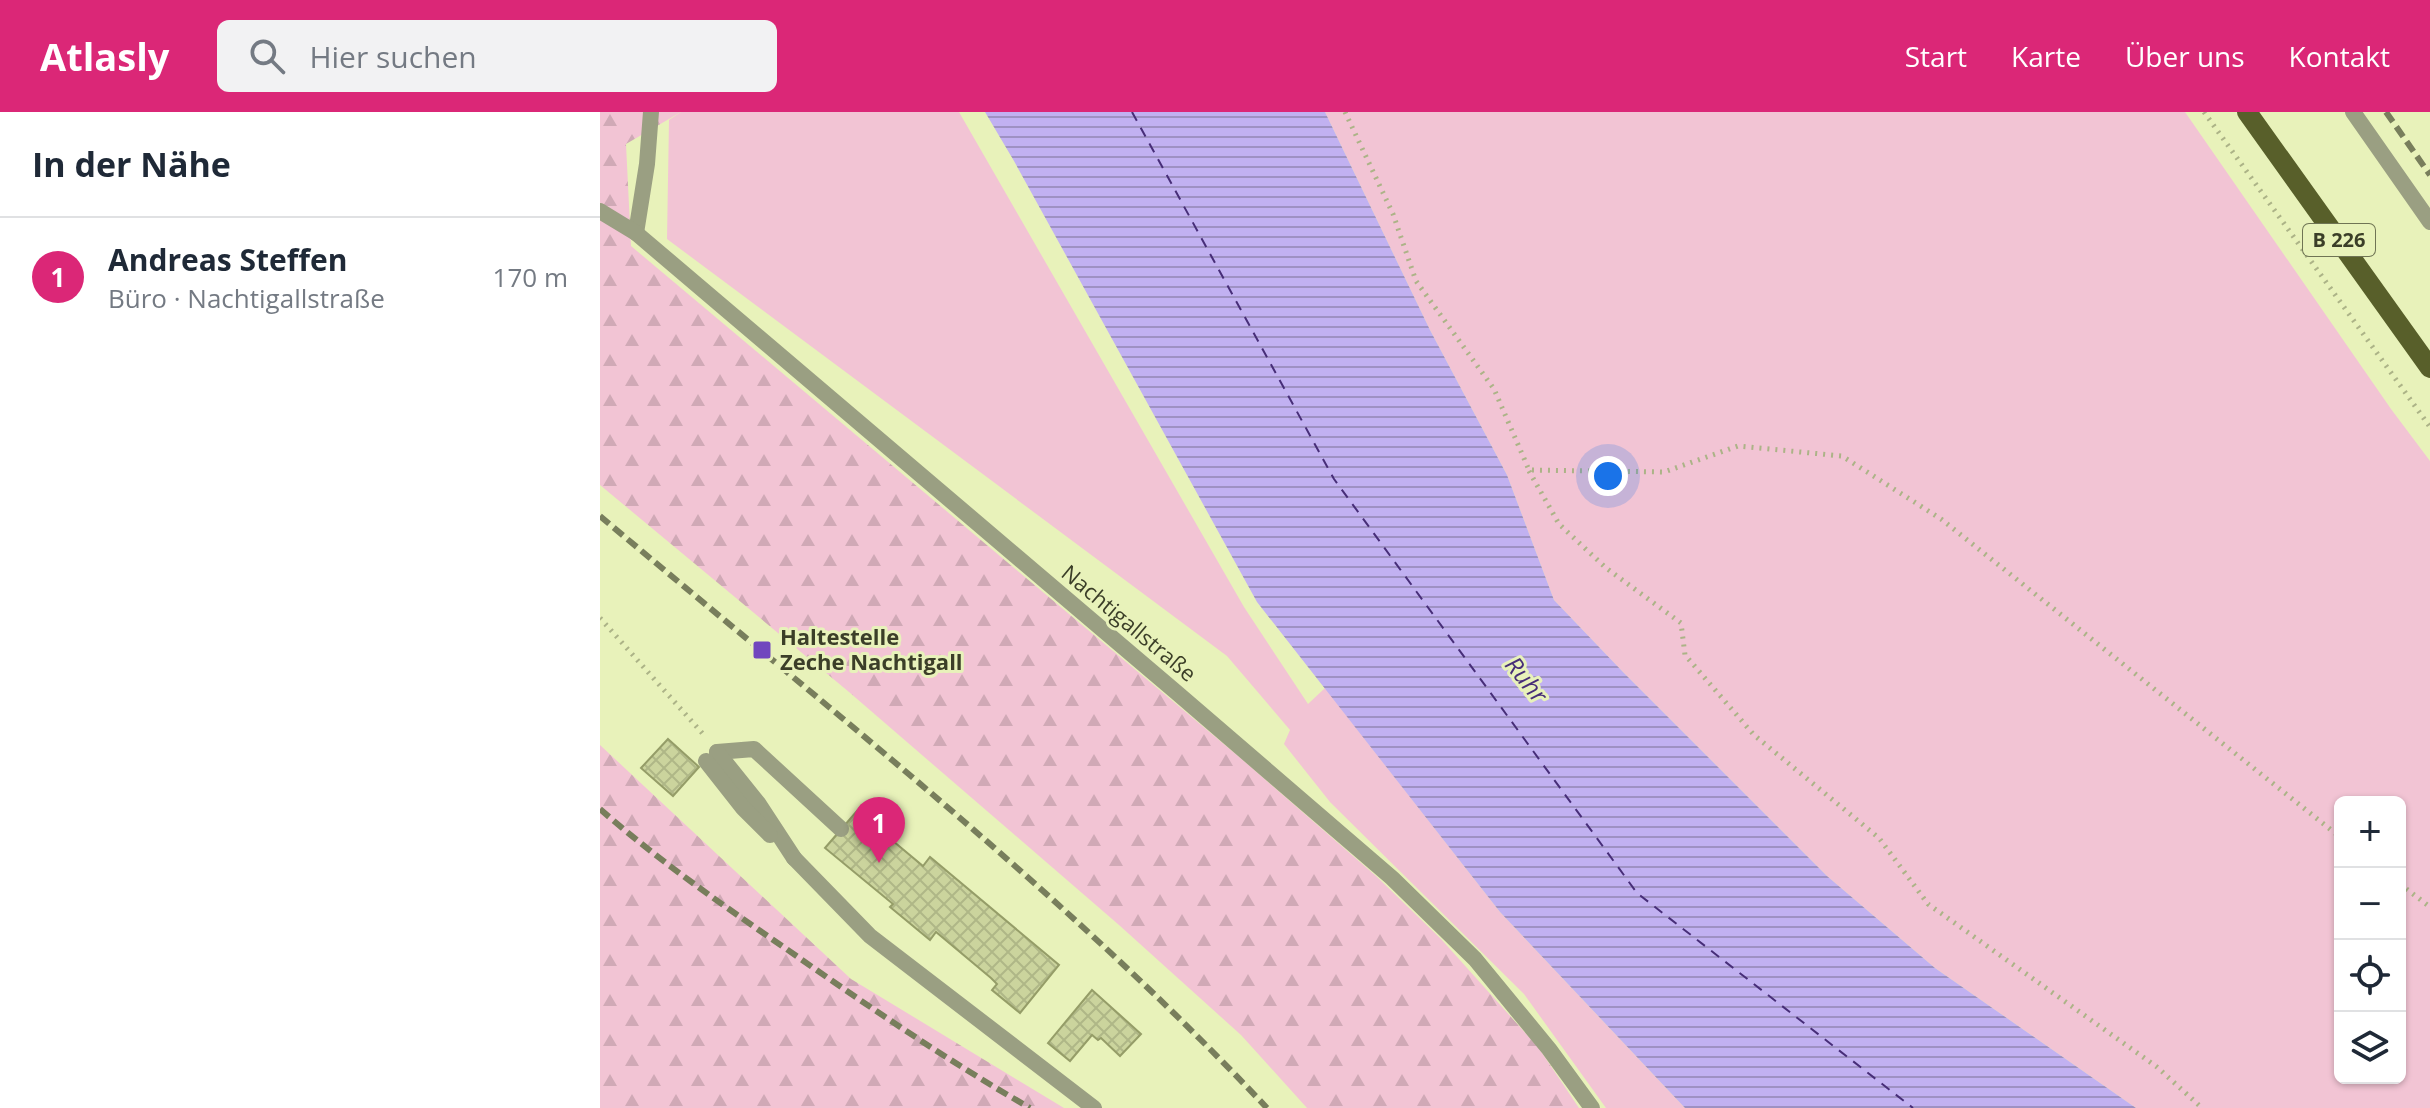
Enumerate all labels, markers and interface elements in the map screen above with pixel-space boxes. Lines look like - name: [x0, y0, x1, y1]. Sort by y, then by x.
- search box: [217, 20, 777, 92]
- text: Atlasly: [40, 30, 169, 82]
- icon: search: [245, 34, 289, 78]
- text: Hier suchen: [309, 36, 477, 77]
- text: Start: [1905, 37, 1967, 75]
- text: Karte: [2011, 37, 2081, 75]
- text: Über uns: [2125, 37, 2245, 75]
- text: Kontakt: [2289, 37, 2390, 75]
- text: In der Nähe: [32, 141, 231, 187]
- road number: B 226: [2303, 224, 2375, 256]
- text: Andreas Steffen: [108, 239, 348, 280]
- text: 1: [51, 259, 65, 295]
- text: 170 m: [493, 259, 568, 295]
- text: Büro · Nachtigallstraße: [108, 280, 385, 316]
- your location: [1588, 456, 1628, 496]
- street label: Nachtigallstraße: [1056, 557, 1203, 687]
- place label: Haltestelle Zeche Nachtigall: [780, 621, 963, 676]
- marker: Haltestelle Zeche Nachtigall: [751, 639, 773, 661]
- water label: Ruhr: [1498, 649, 1557, 710]
- map controls: [2334, 796, 2406, 1084]
- button: +: [2334, 796, 2406, 868]
- pin: 1: [853, 797, 905, 863]
- button: −: [2334, 868, 2406, 940]
- button: locate: [2334, 940, 2406, 1012]
- button: layers: [2334, 1012, 2406, 1084]

